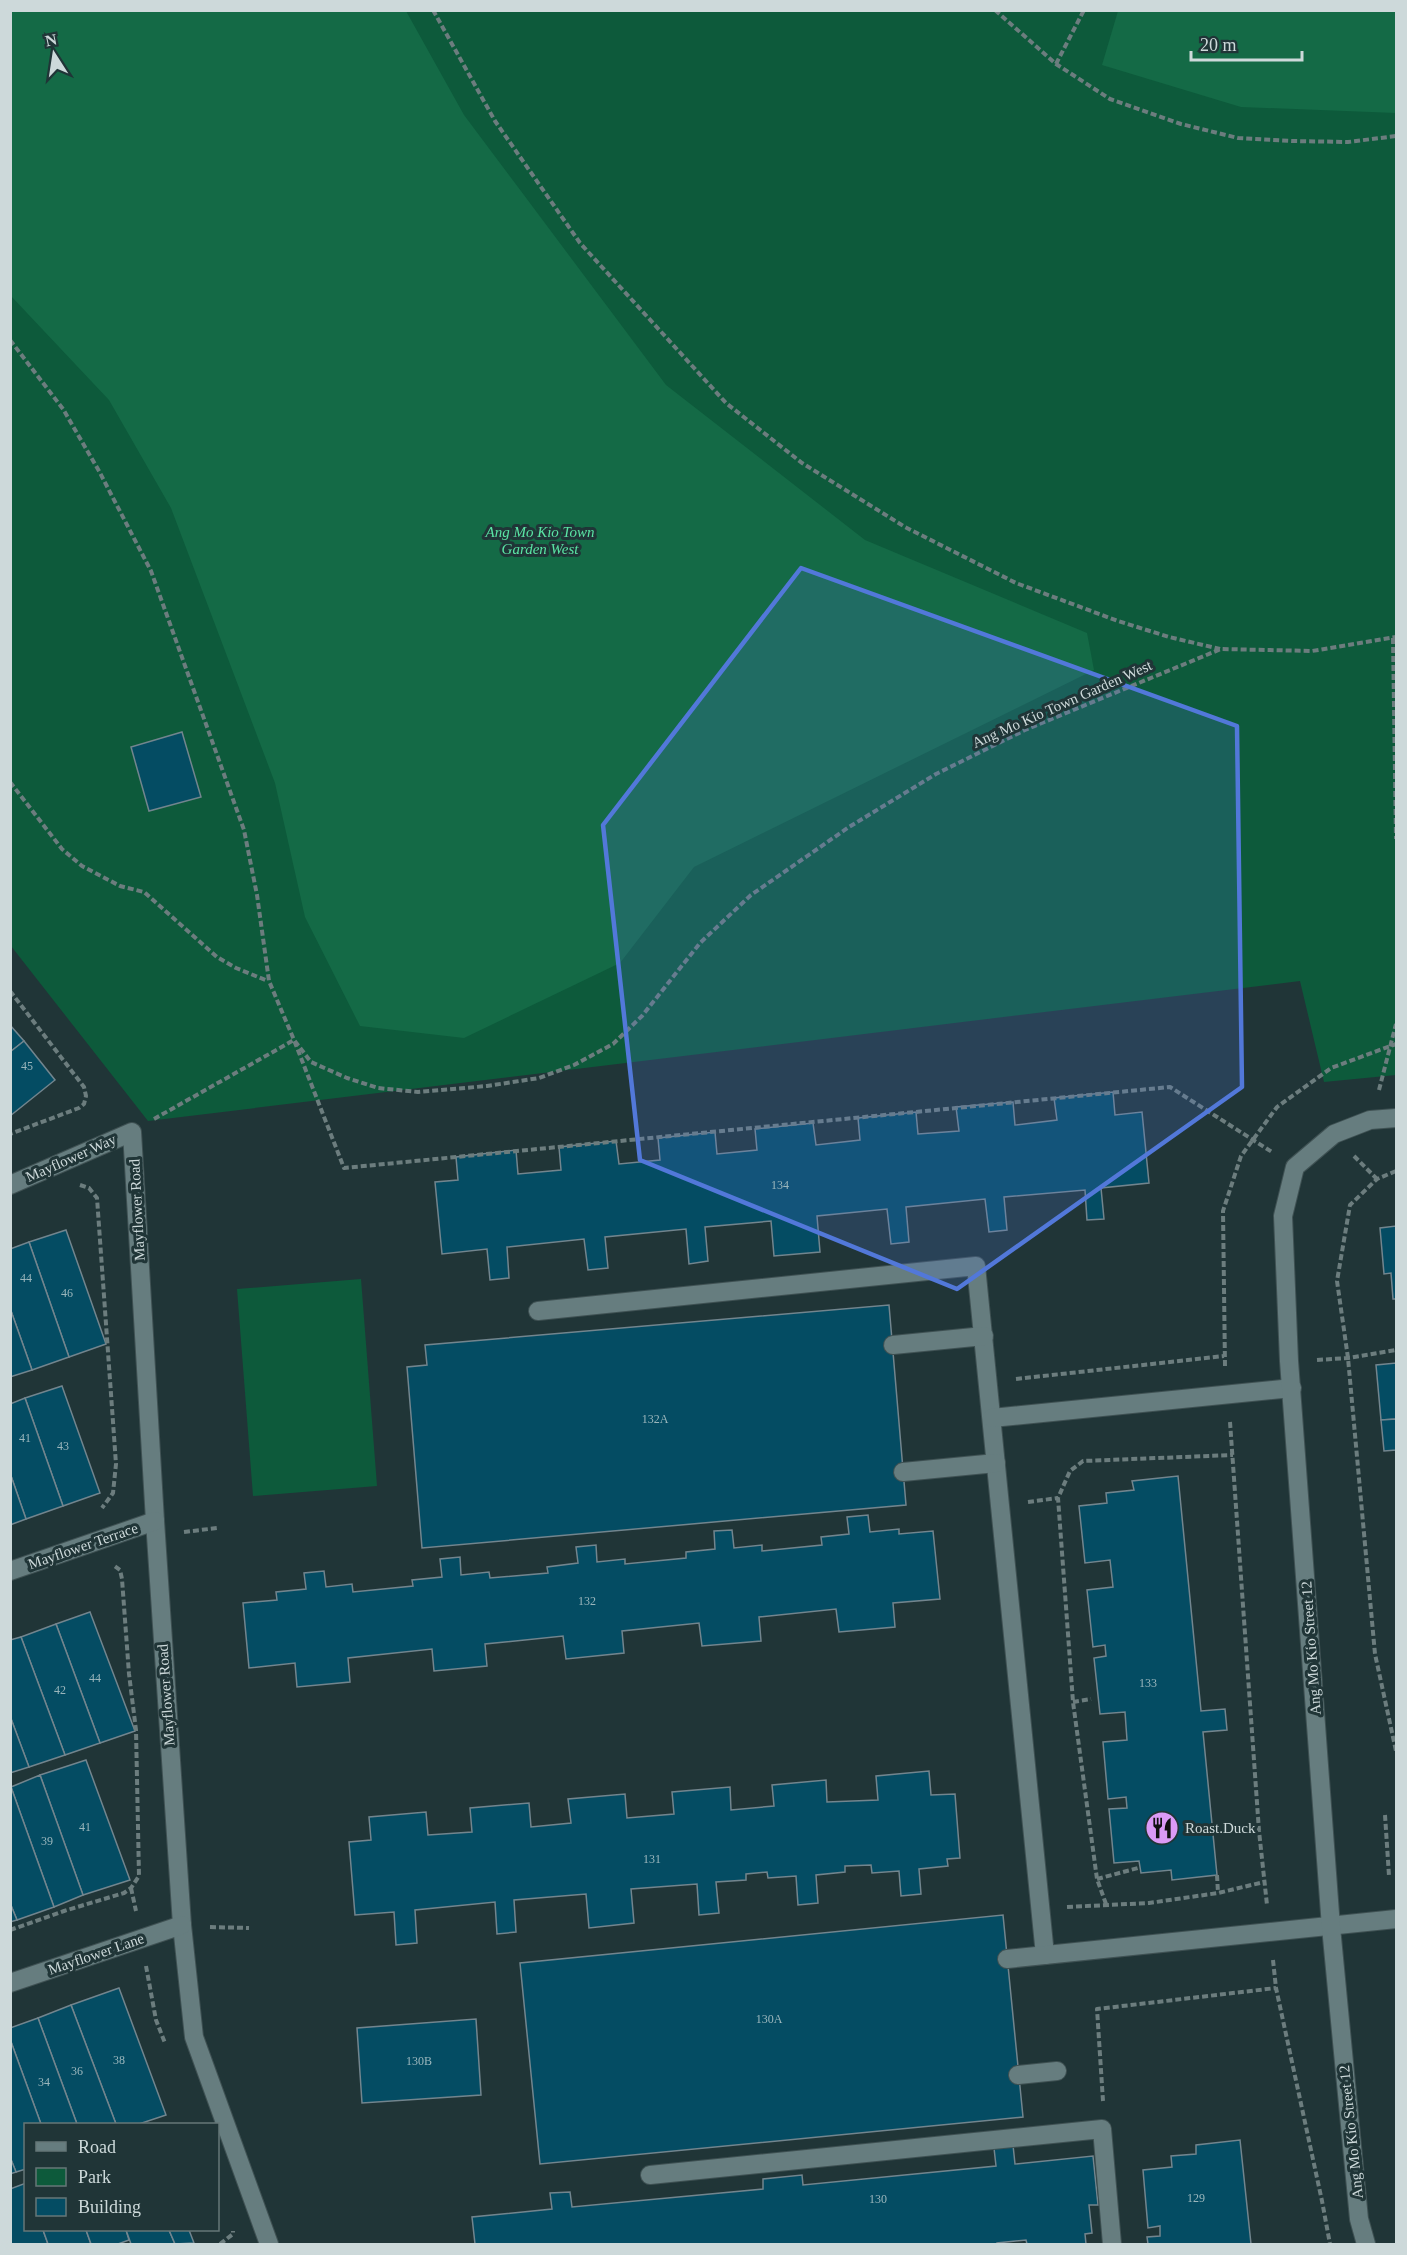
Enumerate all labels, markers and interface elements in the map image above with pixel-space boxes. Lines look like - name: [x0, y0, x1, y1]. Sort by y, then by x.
- north arrow: [24, 24, 84, 84]
- scale bar: [1191, 24, 1302, 62]
- text: N: [44, 30, 59, 49]
- text: 20 m: [1200, 35, 1237, 55]
- park label: Ang Mo Kio Town Garden West: [484, 524, 595, 557]
- street label: Ang Mo Kio Town Garden West: [970, 657, 1155, 751]
- house number: 45: [21, 1059, 33, 1073]
- street label: Mayflower Way: [23, 1131, 119, 1185]
- street label: Mayflower Road: [126, 1158, 148, 1261]
- house number: 134: [771, 1178, 789, 1192]
- house number: 44: [20, 1271, 32, 1285]
- house number: 46: [61, 1286, 73, 1300]
- house number: 132A: [642, 1412, 669, 1426]
- house number: 41: [19, 1431, 31, 1445]
- house number: 43: [57, 1439, 69, 1453]
- street label: Mayflower Terrace: [26, 1520, 140, 1572]
- street label: Ang Mo Kio Street 12: [1298, 1581, 1324, 1715]
- house number: 132: [578, 1594, 596, 1608]
- street label: Mayflower Road: [154, 1643, 178, 1746]
- house number: 44: [89, 1671, 101, 1685]
- house number: 133: [1139, 1676, 1157, 1690]
- house number: 42: [54, 1683, 66, 1697]
- restaurant icon: Roast.Duck: [1144, 1810, 1180, 1846]
- house number: 41: [79, 1820, 91, 1834]
- place label: Roast.Duck: [1185, 1820, 1256, 1836]
- house number: 39: [41, 1834, 53, 1848]
- house number: 131: [643, 1852, 661, 1866]
- street label: Mayflower Lane: [46, 1930, 146, 1978]
- house number: 130A: [756, 2012, 783, 2026]
- house number: 38: [113, 2053, 125, 2067]
- house number: 130B: [406, 2054, 432, 2068]
- house number: 36: [71, 2064, 83, 2078]
- street label: Ang Mo Kio Street 12: [1336, 2064, 1366, 2200]
- house number: 34: [38, 2075, 50, 2089]
- legend: [24, 2123, 219, 2231]
- text: Road: [78, 2137, 116, 2157]
- text: Park: [78, 2167, 111, 2187]
- house number: 129: [1187, 2191, 1205, 2205]
- house number: 130: [869, 2192, 887, 2206]
- text: Building: [78, 2197, 141, 2217]

